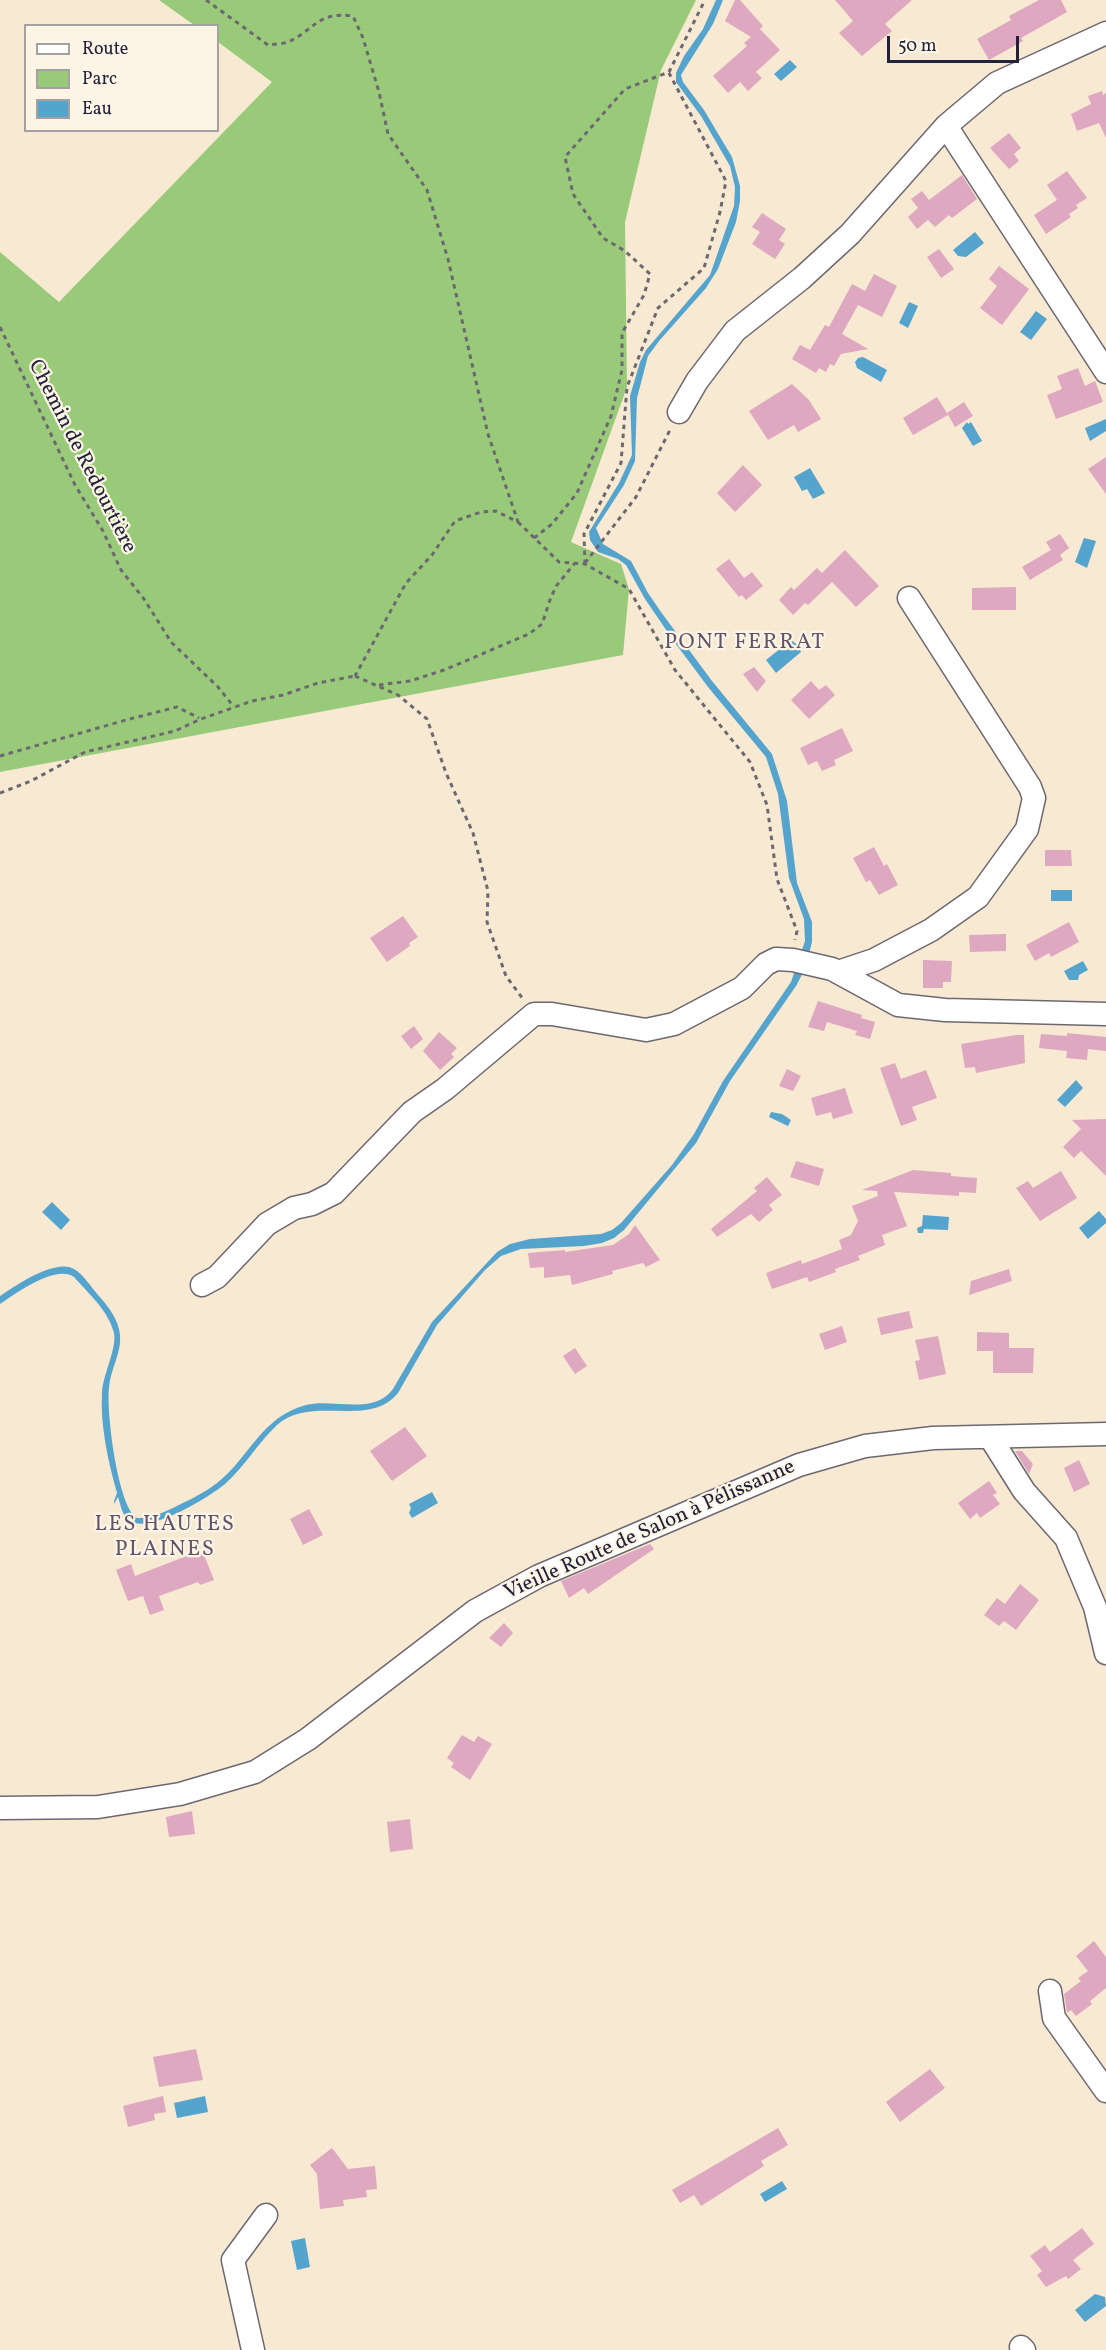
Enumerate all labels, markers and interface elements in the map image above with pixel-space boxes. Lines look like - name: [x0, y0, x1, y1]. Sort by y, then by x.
- legend: [24, 24, 219, 132]
- scale bar: [890, 24, 1022, 62]
- text: 50 m: [898, 34, 937, 59]
- text: Route: [82, 37, 128, 62]
- text: Parc: [82, 67, 117, 92]
- text: Eau: [82, 97, 112, 122]
- street label: Chemin de Redourtière: [21, 356, 141, 558]
- district label: PONT FERRAT: [664, 631, 826, 657]
- street label: Vieille Route de Salon à Pélissanne: [501, 1455, 799, 1607]
- district label: LES HAUTES PLAINES: [95, 1513, 235, 1564]

